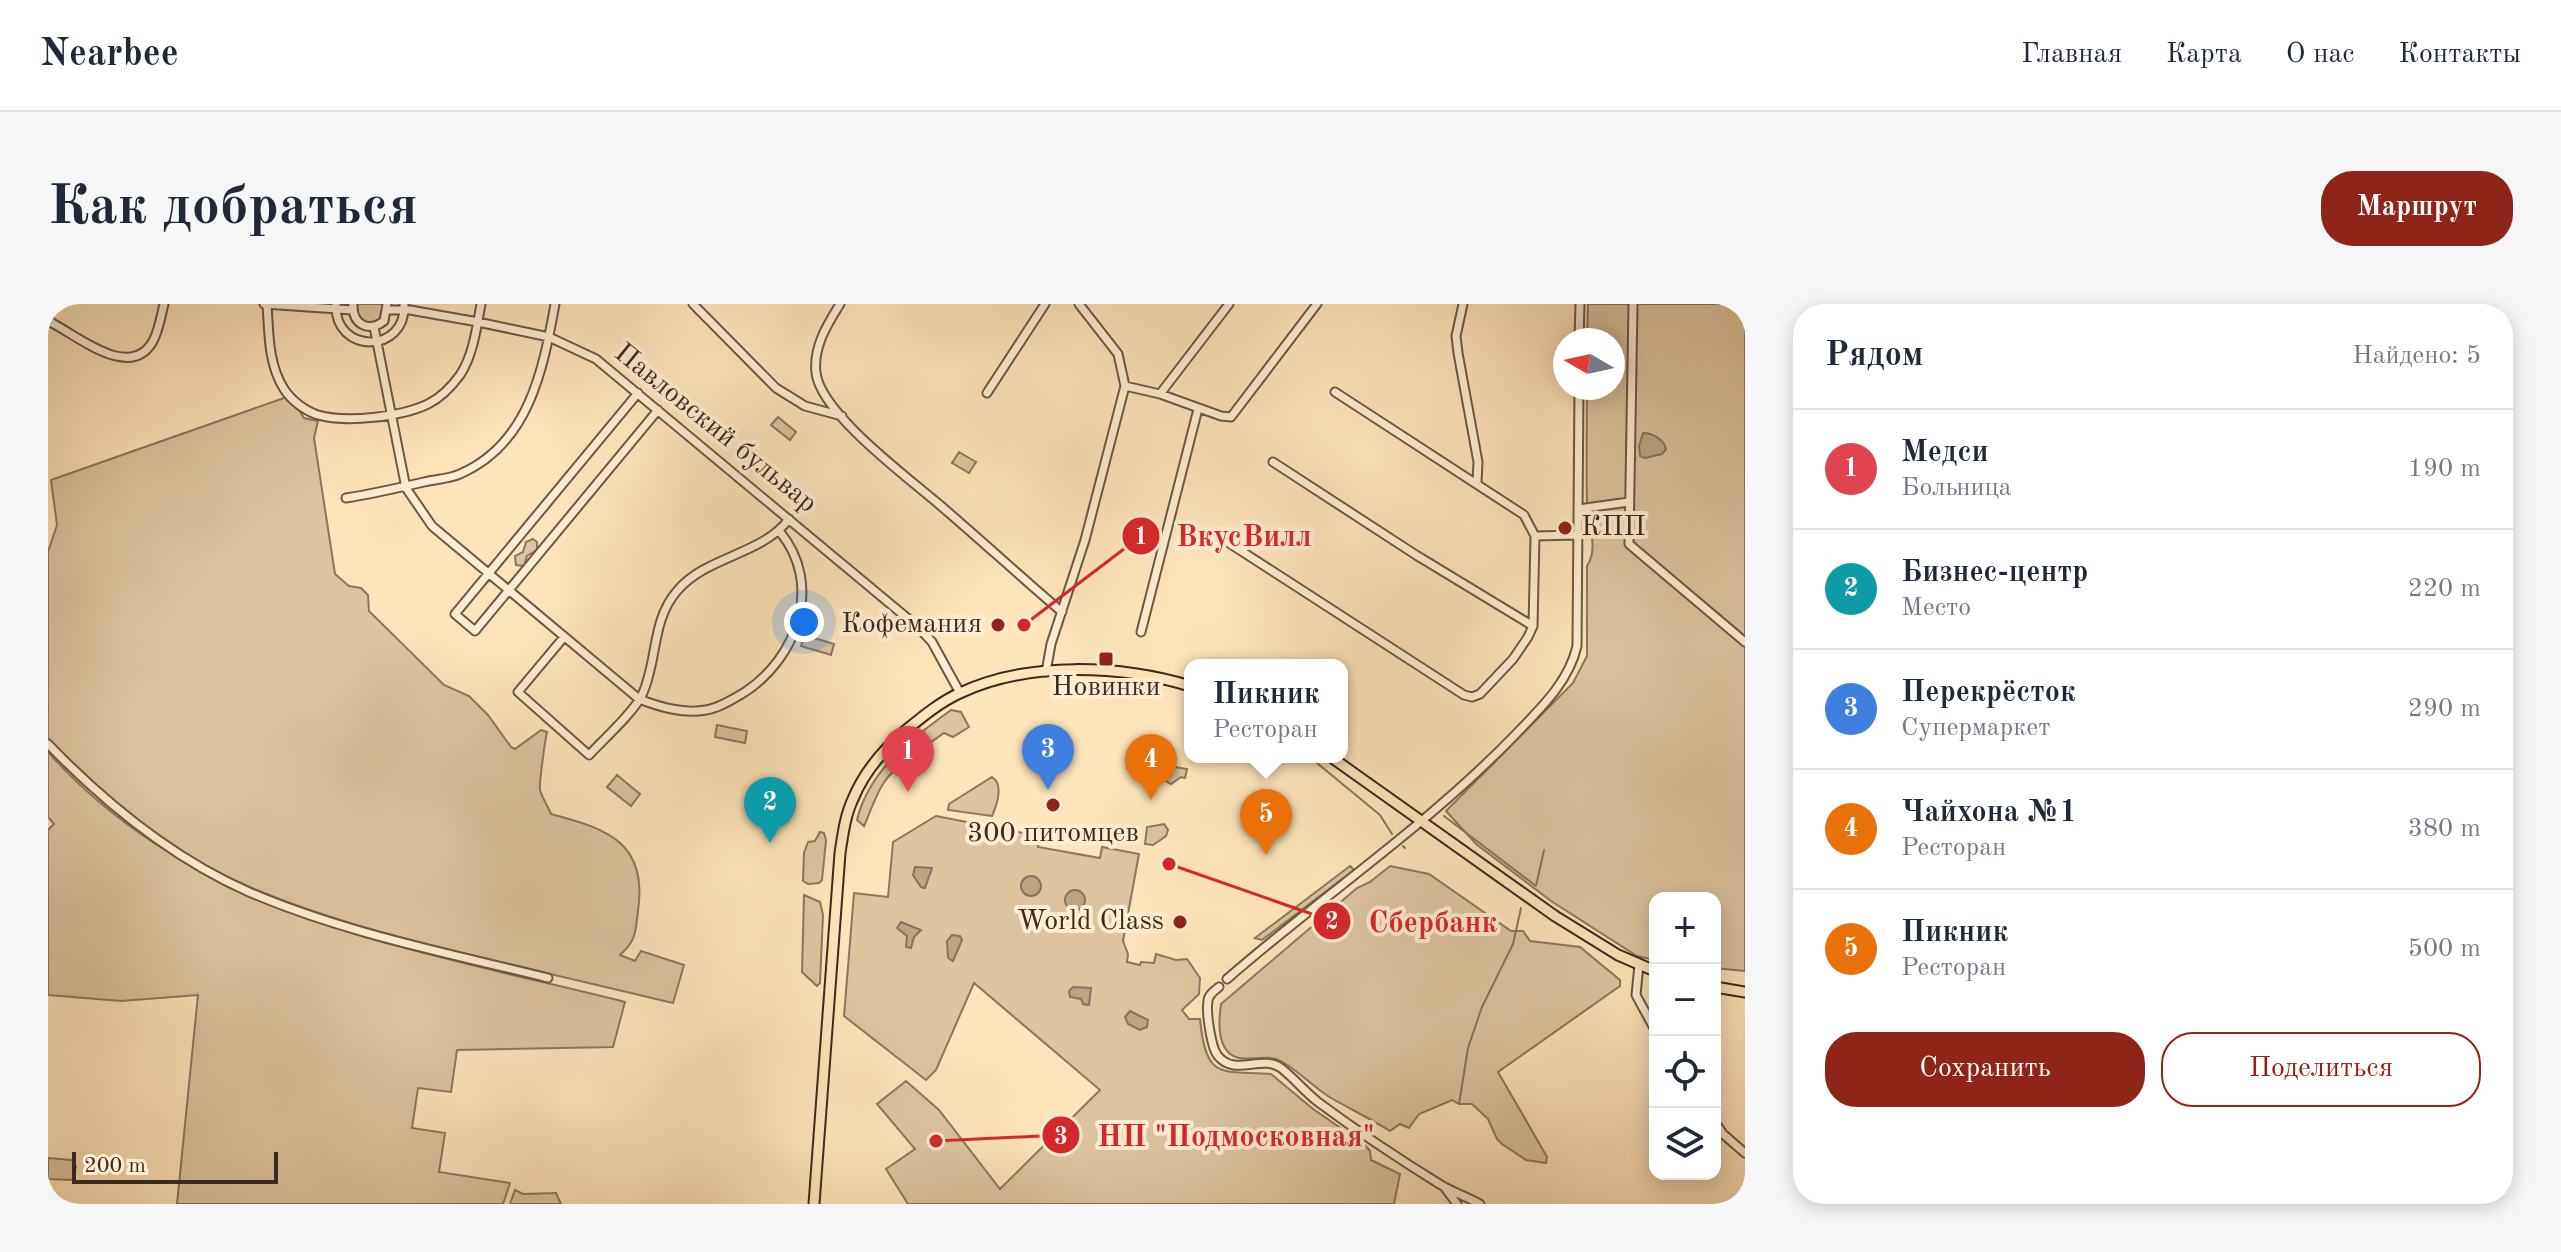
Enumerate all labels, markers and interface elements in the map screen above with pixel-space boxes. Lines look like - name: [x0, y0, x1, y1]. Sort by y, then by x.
- text: Nearbee: [40, 36, 179, 74]
- text: Главная: [2021, 41, 2122, 69]
- text: Карта: [2166, 41, 2242, 69]
- text: О нас: [2286, 41, 2355, 69]
- text: Контакты: [2399, 41, 2521, 69]
- button: Маршрут: [2321, 171, 2513, 246]
- text: Как добраться: [48, 180, 418, 236]
- north arrow: [1553, 328, 1625, 400]
- street label: Павловский бульвар: [609, 339, 821, 519]
- text: Рядом: [1825, 339, 1924, 373]
- text: Найдено: 5: [2352, 343, 2481, 369]
- text: Медси: [1901, 438, 1989, 468]
- text: 1: [1843, 456, 1859, 482]
- text: 190 m: [2408, 456, 2481, 482]
- text: Больница: [1901, 475, 2012, 501]
- callout: ВкусВилл: [1121, 509, 1328, 563]
- place label: КПП: [1581, 514, 1646, 542]
- marker: КПП: [1556, 519, 1574, 537]
- text: ВкусВилл: [1176, 523, 1312, 553]
- text: 1: [1134, 526, 1148, 550]
- text: Бизнес-центр: [1901, 558, 2088, 588]
- text: 2: [1843, 576, 1859, 602]
- text: 220 m: [2408, 576, 2481, 602]
- text: Место: [1901, 595, 1971, 621]
- your location: [784, 602, 824, 642]
- place label: Кофемания: [841, 611, 982, 639]
- marker: Кофемания: [989, 616, 1007, 634]
- marker: Новинки: [1097, 650, 1115, 668]
- popup: [1184, 659, 1348, 763]
- place label: Новинки: [1052, 674, 1160, 702]
- text: Перекрёсток: [1901, 678, 2076, 708]
- text: Пикник: [1212, 680, 1320, 710]
- text: 3: [1843, 696, 1859, 722]
- text: 290 m: [2408, 696, 2481, 722]
- text: Супермаркет: [1901, 715, 2050, 741]
- text: Ресторан: [1212, 717, 1318, 743]
- pin: 3: [1022, 724, 1074, 790]
- pin: 1: [882, 726, 934, 792]
- pin: 4: [1125, 734, 1177, 800]
- pin: 2: [744, 777, 796, 843]
- pin: 5: [1240, 789, 1292, 855]
- marker: 300 питомцев: [1044, 796, 1062, 814]
- text: Чайхона №1: [1901, 798, 2077, 828]
- text: 4: [1843, 816, 1859, 842]
- text: 380 m: [2408, 816, 2481, 842]
- place label: 300 питомцев: [967, 820, 1139, 848]
- text: Ресторан: [1901, 835, 2006, 861]
- map controls: [1649, 892, 1721, 1180]
- button: +: [1649, 892, 1721, 964]
- callout: Сбербанк: [1312, 894, 1513, 948]
- place label: World Class: [1017, 908, 1164, 936]
- text: Сбербанк: [1369, 909, 1498, 939]
- text: 2: [1325, 911, 1339, 935]
- marker: World Class: [1171, 913, 1189, 931]
- text: Пикник: [1901, 918, 2008, 948]
- text: 5: [1843, 936, 1859, 962]
- text: 500 m: [2408, 936, 2481, 962]
- text: Ресторан: [1901, 955, 2006, 981]
- button: −: [1649, 964, 1721, 1036]
- button: Сохранить: [1825, 1032, 2145, 1107]
- button: Поделиться: [2161, 1032, 2481, 1107]
- button: locate: [1649, 1036, 1721, 1108]
- callout: НП "Подмосковная": [1041, 1108, 1391, 1162]
- button: layers: [1649, 1108, 1721, 1180]
- text: НП "Подмосковная": [1097, 1123, 1375, 1153]
- text: 3: [1054, 1126, 1068, 1150]
- scale bar: [72, 1148, 278, 1184]
- text: 200 m: [84, 1155, 146, 1177]

